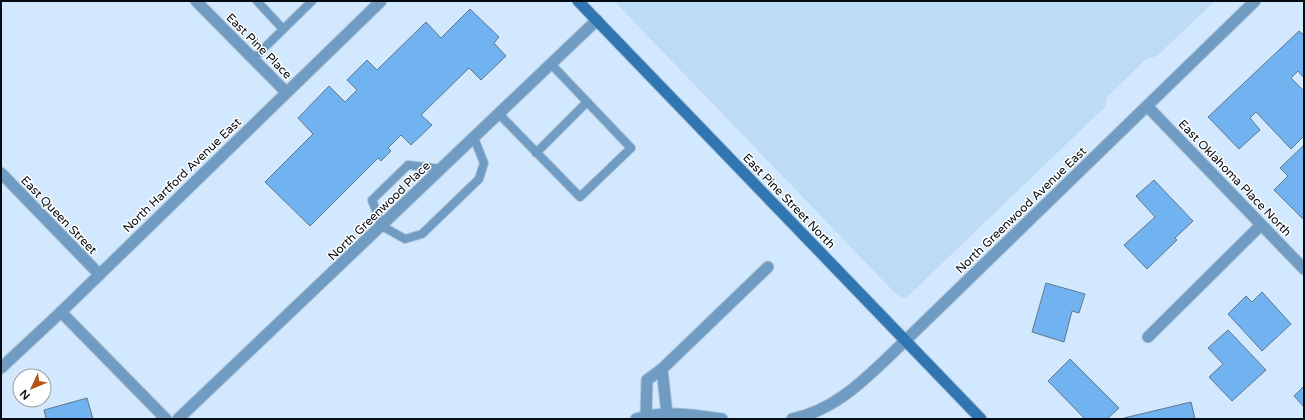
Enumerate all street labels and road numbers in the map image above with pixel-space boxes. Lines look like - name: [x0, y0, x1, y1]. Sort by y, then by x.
- street label: East Pine Place: [223, 10, 295, 82]
- street label: North Hartford Avenue East: [120, 115, 244, 235]
- street label: East Oklahoma Place North: [1176, 117, 1294, 239]
- street label: North Greenwood Avenue East: [953, 144, 1089, 276]
- street label: East Pine Street North: [740, 151, 838, 251]
- street label: North Greenwood Place: [325, 159, 433, 263]
- street label: East Queen Street: [18, 173, 100, 257]

